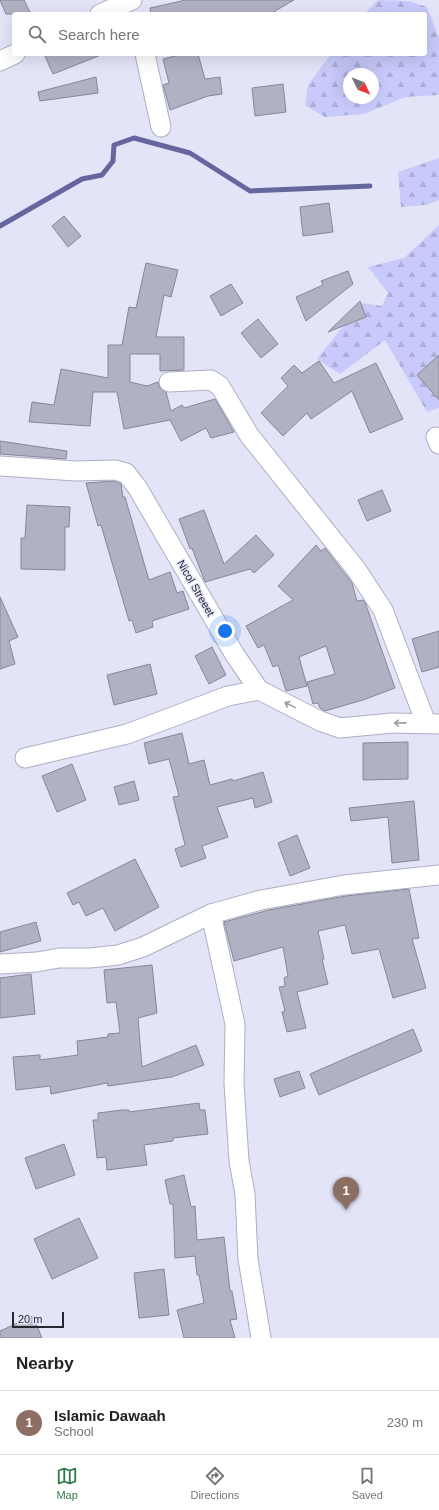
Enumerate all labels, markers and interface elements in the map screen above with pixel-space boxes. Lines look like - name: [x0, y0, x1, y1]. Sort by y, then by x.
- search box: [12, 12, 427, 56]
- icon: search: [26, 23, 48, 45]
- text: Search here: [58, 26, 140, 43]
- north arrow: [343, 68, 379, 104]
- street label: Nicol Streeet: [175, 558, 217, 618]
- your location: [215, 621, 235, 641]
- one-way arrow: [284, 701, 296, 708]
- one-way arrow: [394, 719, 407, 727]
- pin: 1: [333, 1177, 359, 1210]
- scale bar: [12, 1310, 64, 1329]
- text: 20 m: [18, 1313, 42, 1325]
- text: Nearby: [16, 1354, 74, 1373]
- text: Islamic Dawaah: [54, 1407, 166, 1424]
- text: 1: [25, 1415, 33, 1430]
- text: 230 m: [387, 1415, 423, 1430]
- text: School: [54, 1424, 94, 1439]
- tab: Map: [56, 1465, 78, 1501]
- tab: Directions: [190, 1465, 239, 1501]
- tab: Saved: [352, 1465, 383, 1501]

